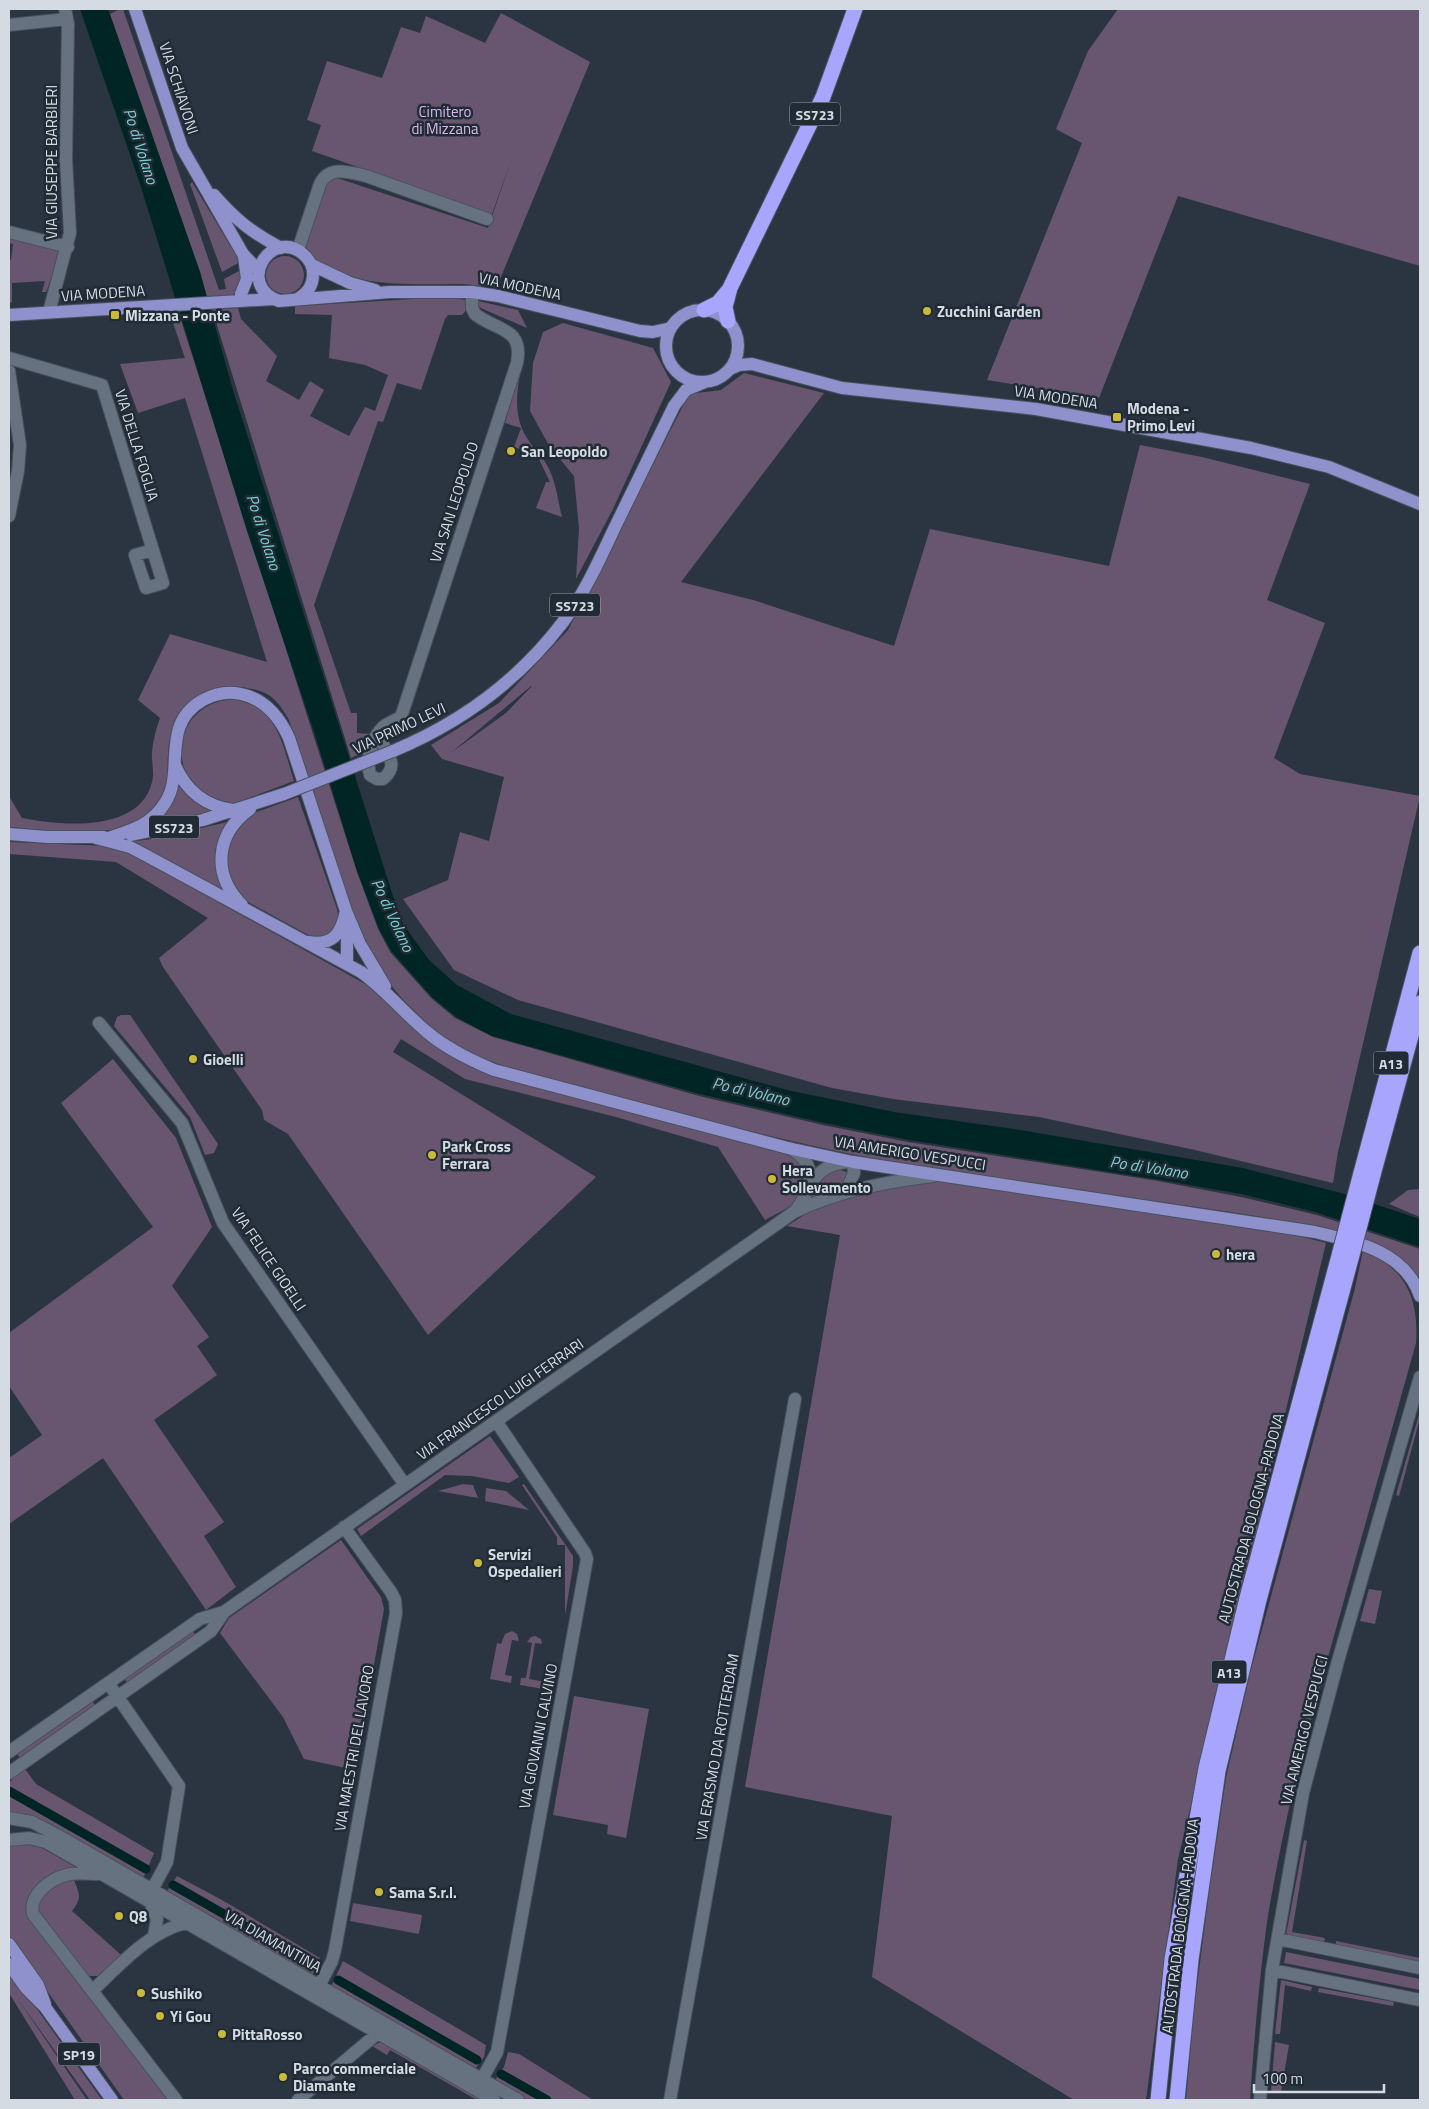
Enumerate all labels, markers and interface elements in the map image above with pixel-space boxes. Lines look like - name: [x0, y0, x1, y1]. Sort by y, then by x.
- street label: VIA SCHIAVONI: [153, 39, 205, 137]
- street label: VIA GIUSEPPE BARBIERI: [40, 85, 63, 239]
- park label: Cimitero di Mizzana: [411, 100, 479, 140]
- road number: SS723: [790, 102, 840, 126]
- water label: Po di Volano: [117, 105, 165, 188]
- street label: VIA MODENA: [476, 266, 564, 306]
- street label: VIA MODENA: [60, 279, 146, 307]
- place label: Zucchini Garden: [937, 300, 1041, 323]
- place label: Mizzana - Ponte: [125, 304, 230, 327]
- marker: Zucchini Garden: [921, 305, 933, 317]
- marker: Mizzana - Ponte: [109, 309, 121, 321]
- street label: VIA MODENA: [1013, 379, 1099, 415]
- street label: VIA DELLA FOGLIA: [109, 386, 165, 504]
- place label: Modena - Primo Levi: [1127, 397, 1195, 437]
- marker: Modena - Primo Levi: [1111, 411, 1123, 423]
- street label: VIA SAN LEOPOLDO: [424, 439, 484, 565]
- place label: San Leopoldo: [521, 440, 608, 463]
- marker: San Leopoldo: [505, 445, 517, 457]
- water label: Po di Volano: [240, 491, 288, 574]
- road number: SS723: [550, 594, 600, 616]
- street label: VIA PRIMO LEVI: [349, 696, 449, 760]
- road number: SS723: [149, 816, 199, 839]
- water label: Po di Volano: [366, 874, 421, 957]
- place label: Gioelli: [203, 1048, 244, 1071]
- road number: A13: [1374, 1052, 1408, 1074]
- marker: Gioelli: [187, 1053, 199, 1065]
- water label: Po di Volano: [710, 1070, 793, 1112]
- street label: VIA AMERIGO VESPUCCI: [832, 1130, 988, 1176]
- place label: Park Cross Ferrara: [442, 1135, 511, 1175]
- marker: Park Cross Ferrara: [426, 1149, 438, 1161]
- water label: Po di Volano: [1108, 1149, 1191, 1185]
- place label: Hera Sollevamento: [782, 1159, 871, 1199]
- marker: Hera Sollevamento: [766, 1173, 778, 1185]
- street label: VIA FELICE GIOELLI: [226, 1203, 312, 1315]
- place label: hera: [1226, 1243, 1256, 1266]
- marker: hera: [1210, 1248, 1222, 1260]
- street label: VIA FRANCESCO LUIGI FERRARI: [412, 1332, 588, 1466]
- street label: AUTOSTRADA BOLOGNA-PADOVA: [1212, 1410, 1290, 1626]
- place label: Servizi Ospedalieri: [488, 1543, 562, 1583]
- marker: Servizi Ospedalieri: [472, 1557, 484, 1569]
- street label: VIA ERASMO DA ROTTERDAM: [689, 1652, 745, 1842]
- street label: VIA AMERIGO VESPUCCI: [1274, 1653, 1334, 1807]
- road number: A13: [1212, 1660, 1246, 1684]
- street label: VIA GIOVANNI CALVINO: [513, 1661, 563, 1811]
- street label: VIA MAESTRI DEL LAVORO: [328, 1663, 380, 1833]
- street label: AUTOSTRADA BOLOGNA-PADOVA: [1155, 1817, 1205, 2035]
- place label: Sama S.r.l.: [389, 1881, 457, 1904]
- marker: Sama S.r.l.: [373, 1886, 385, 1898]
- street label: VIA DIAMANTINA: [220, 1904, 326, 1978]
- place label: Q8: [129, 1905, 147, 1928]
- marker: Q8: [113, 1910, 125, 1922]
- place label: Sushiko: [151, 1982, 202, 2005]
- marker: Sushiko: [135, 1987, 147, 1999]
- place label: Yi Gou: [170, 2005, 211, 2028]
- marker: Yi Gou: [154, 2010, 166, 2022]
- place label: PittaRosso: [232, 2023, 303, 2046]
- marker: PittaRosso: [216, 2028, 228, 2040]
- road number: SP19: [58, 2042, 100, 2066]
- place label: Parco commerciale Diamante: [293, 2057, 416, 2097]
- scale bar: [1254, 2062, 1384, 2094]
- text: 100 m: [1262, 2067, 1303, 2090]
- marker: Parco commerciale Diamante: [277, 2071, 289, 2083]

